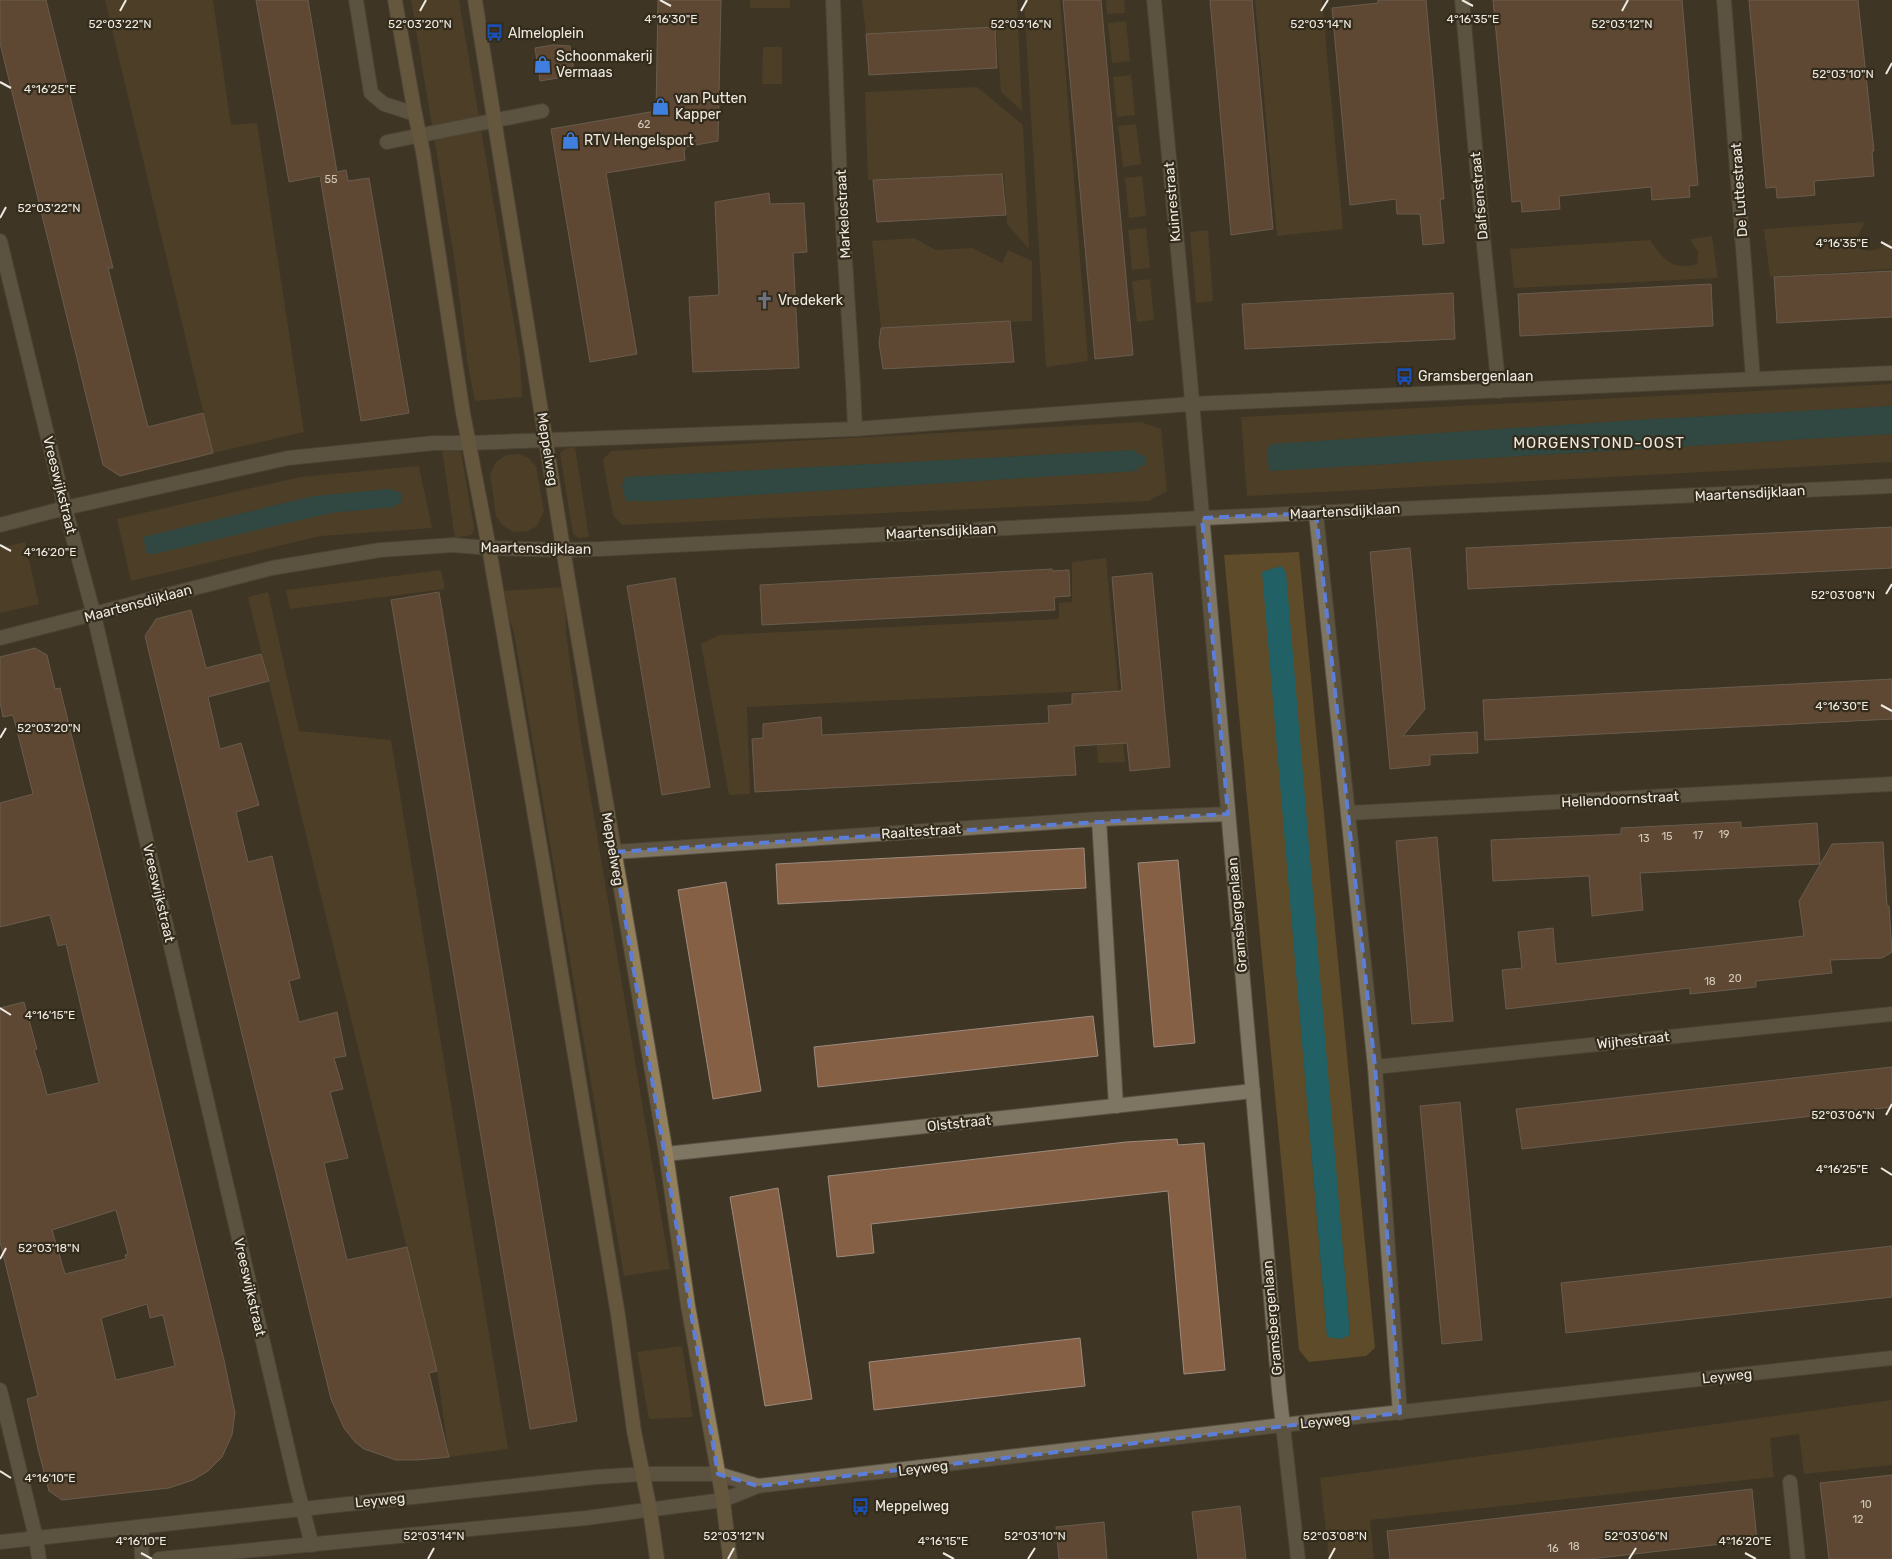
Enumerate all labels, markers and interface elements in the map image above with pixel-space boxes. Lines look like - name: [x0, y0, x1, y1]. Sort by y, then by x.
- text: 4°16'30"E: [644, 12, 698, 26]
- text: 4°16'35"E: [1447, 12, 1499, 26]
- text: 52°03'22"N: [88, 17, 152, 31]
- text: 52°03'20"N: [388, 17, 452, 31]
- text: 52°03'16"N: [990, 17, 1052, 31]
- text: 52°03'14"N: [1290, 17, 1352, 31]
- text: 52°03'12"N: [1591, 17, 1653, 31]
- bus stop icon: Almeloplein: [484, 23, 504, 43]
- place label: Almeloplein: [508, 25, 584, 42]
- place label: Schoonmakerij Vermaas: [556, 48, 653, 81]
- shop icon: Schoonmakerij Vermaas: [532, 54, 552, 74]
- text: 52°03'10"N: [1812, 67, 1874, 81]
- text: 4°16'25"E: [24, 82, 76, 96]
- place label: van Putten Kapper: [675, 90, 747, 123]
- shop icon: van Putten Kapper: [651, 96, 671, 116]
- house number: 62: [637, 118, 651, 131]
- shop icon: RTV Hengelsport: [560, 130, 580, 150]
- place label: RTV Hengelsport: [584, 132, 694, 149]
- street label: De Luttestraat: [1728, 142, 1751, 238]
- street label: Dalfsenstraat: [1467, 151, 1492, 241]
- street label: Kuinrestraat: [1160, 161, 1184, 243]
- street label: Markelostraat: [833, 169, 854, 259]
- house number: 55: [324, 173, 338, 186]
- text: 52°03'22"N: [17, 201, 81, 215]
- text: 4°16'35"E: [1816, 236, 1868, 250]
- church icon: Vredekerk: [754, 290, 774, 310]
- place label: Vredekerk: [778, 292, 844, 309]
- bus stop icon: Gramsbergenlaan: [1394, 366, 1414, 386]
- place label: Gramsbergenlaan: [1418, 368, 1533, 385]
- street label: Meppelweg: [533, 411, 562, 487]
- street label: Vreeswijkstraat: [39, 434, 80, 536]
- district label: MORGENSTOND-OOST: [1513, 434, 1685, 452]
- street label: Maartensdijklaan: [1694, 482, 1806, 505]
- street label: Maartensdijklaan: [1289, 500, 1401, 523]
- street label: Maartensdijklaan: [885, 520, 997, 543]
- street label: Maartensdijklaan: [481, 539, 591, 558]
- text: 4°16'20"E: [23, 545, 77, 559]
- street label: Maartensdijklaan: [82, 581, 194, 626]
- text: 52°03'08"N: [1811, 588, 1875, 602]
- text: 4°16'30"E: [1815, 699, 1869, 713]
- text: 52°03'20"N: [17, 721, 81, 735]
- street label: Hellendoornstraat: [1561, 788, 1680, 811]
- street label: Meppelweg: [598, 811, 627, 887]
- street label: Raaltestraat: [881, 820, 962, 843]
- house number: 19: [1718, 828, 1730, 841]
- house number: 17: [1693, 829, 1704, 842]
- house number: 15: [1661, 830, 1673, 843]
- house number: 13: [1638, 832, 1650, 845]
- street label: Vreeswijkstraat: [139, 842, 178, 944]
- street label: Gramsbergenlaan: [1224, 857, 1251, 973]
- house number: 20: [1728, 972, 1742, 985]
- house number: 18: [1704, 975, 1716, 988]
- text: 4°16'15"E: [25, 1008, 75, 1022]
- street label: Wijhestraat: [1596, 1028, 1671, 1053]
- text: 52°03'06"N: [1811, 1108, 1875, 1122]
- street label: Olststraat: [926, 1112, 992, 1135]
- text: 4°16'25"E: [1816, 1162, 1868, 1176]
- street label: Vreeswijkstraat: [230, 1236, 269, 1338]
- text: 52°03'18"N: [18, 1241, 80, 1255]
- street label: Gramsbergenlaan: [1259, 1260, 1286, 1376]
- street label: Leyweg: [1701, 1365, 1753, 1388]
- street label: Leyweg: [1299, 1410, 1351, 1433]
- street label: Leyweg: [897, 1457, 949, 1480]
- text: 4°16'10"E: [24, 1471, 76, 1485]
- street label: Leyweg: [354, 1489, 406, 1512]
- bus stop icon: Meppelweg: [851, 1496, 871, 1516]
- place label: Meppelweg: [875, 1498, 949, 1515]
- house number: 10: [1860, 1498, 1872, 1511]
- house number: 12: [1852, 1513, 1864, 1526]
- text: 52°03'14"N: [403, 1529, 465, 1543]
- text: 52°03'12"N: [703, 1529, 765, 1543]
- text: 52°03'10"N: [1004, 1529, 1066, 1543]
- text: 52°03'08"N: [1303, 1529, 1367, 1543]
- text: 52°03'06"N: [1604, 1529, 1668, 1543]
- text: 4°16'10"E: [115, 1534, 167, 1548]
- text: 4°16'15"E: [918, 1534, 968, 1548]
- text: 4°16'20"E: [1718, 1534, 1772, 1548]
- house number: 18: [1568, 1540, 1580, 1553]
- house number: 16: [1547, 1542, 1559, 1555]

